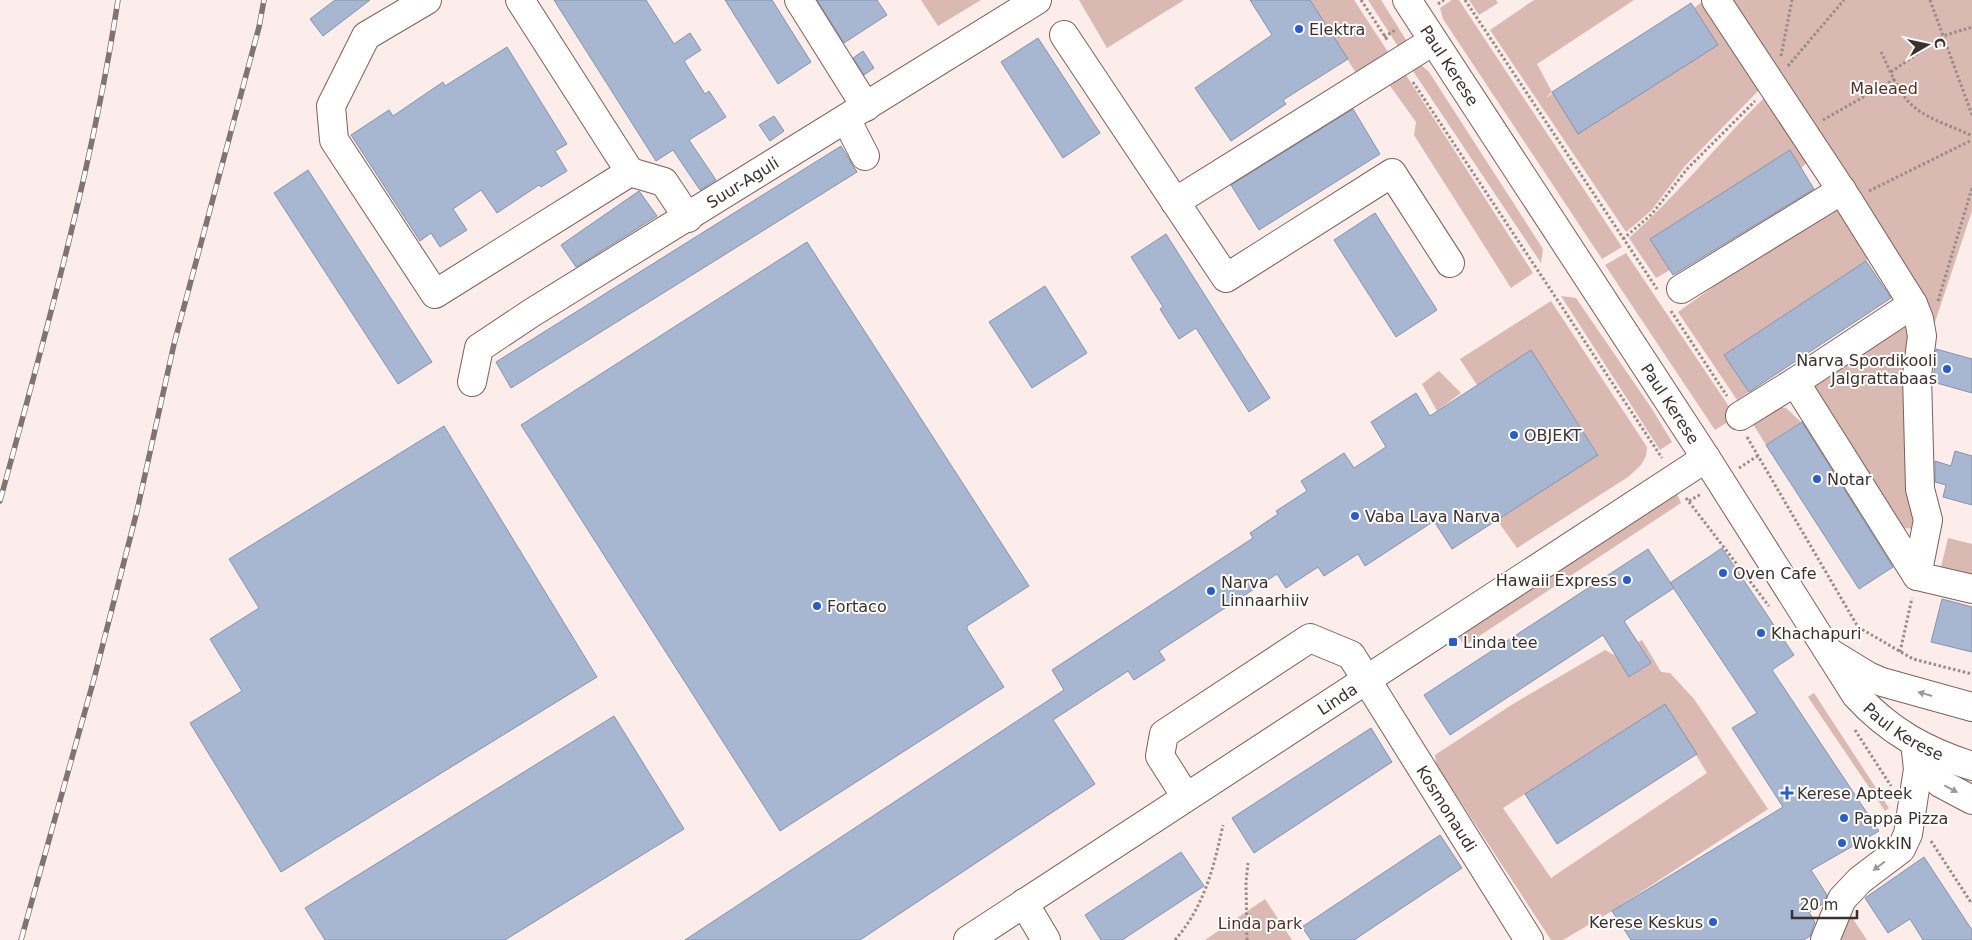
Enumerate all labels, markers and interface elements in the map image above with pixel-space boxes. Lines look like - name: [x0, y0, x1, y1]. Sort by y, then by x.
- place label: Elektra: [1309, 20, 1365, 39]
- north arrow: [1902, 20, 1952, 70]
- street label: Paul Kerese: [1416, 22, 1482, 109]
- marker: Elektra: [1293, 23, 1305, 35]
- text: С: [1931, 37, 1949, 49]
- park label: Maleaed: [1850, 79, 1918, 98]
- street label: Suur-Aguli: [703, 153, 782, 212]
- place label: Narva Spordikooli Jalgrattabaas: [1796, 351, 1937, 388]
- street label: Paul Kerese: [1637, 360, 1703, 448]
- marker: Narva Spordikooli Jalgrattabaas: [1941, 363, 1953, 375]
- place label: OBJEKT: [1524, 426, 1582, 445]
- marker: OBJEKT: [1508, 429, 1520, 441]
- place label: Notar: [1827, 470, 1872, 489]
- marker: Notar: [1811, 473, 1823, 485]
- place label: Vaba Lava Narva: [1365, 507, 1500, 526]
- marker: Vaba Lava Narva: [1349, 510, 1361, 522]
- place label: Oven Cafe: [1733, 564, 1817, 583]
- marker: Oven Cafe: [1717, 567, 1729, 579]
- place label: Hawaii Express: [1496, 571, 1617, 590]
- place label: Narva Linnaarhiiv: [1221, 573, 1309, 610]
- marker: Hawaii Express: [1621, 574, 1633, 586]
- marker: Narva Linnaarhiiv: [1205, 585, 1217, 597]
- place label: Fortaco: [827, 597, 887, 616]
- marker: Fortaco: [811, 600, 823, 612]
- place label: Khachapuri: [1771, 624, 1862, 643]
- marker: Khachapuri: [1755, 627, 1767, 639]
- place label: Linda tee: [1463, 633, 1538, 652]
- marker: Linda tee: [1447, 636, 1459, 648]
- street label: Linda: [1314, 679, 1361, 719]
- one-way arrow: [1917, 690, 1932, 698]
- street label: Paul Kerese: [1859, 699, 1946, 765]
- street label: Kosmonaudi: [1412, 762, 1480, 855]
- place label: Kerese Apteek: [1797, 784, 1913, 803]
- one-way arrow: [1944, 784, 1957, 793]
- marker: Kerese Apteek: [1781, 787, 1793, 799]
- place label: Pappa Pizza: [1854, 809, 1948, 828]
- marker: Pappa Pizza: [1838, 812, 1850, 824]
- place label: WokkIN: [1852, 834, 1912, 853]
- marker: WokkIN: [1836, 837, 1848, 849]
- one-way arrow: [1873, 860, 1886, 871]
- scale bar: [1792, 888, 1857, 920]
- text: 20 m: [1800, 896, 1838, 914]
- place label: Kerese Keskus: [1589, 913, 1703, 932]
- park label: Linda park: [1218, 914, 1303, 933]
- marker: Kerese Keskus: [1707, 916, 1719, 928]

